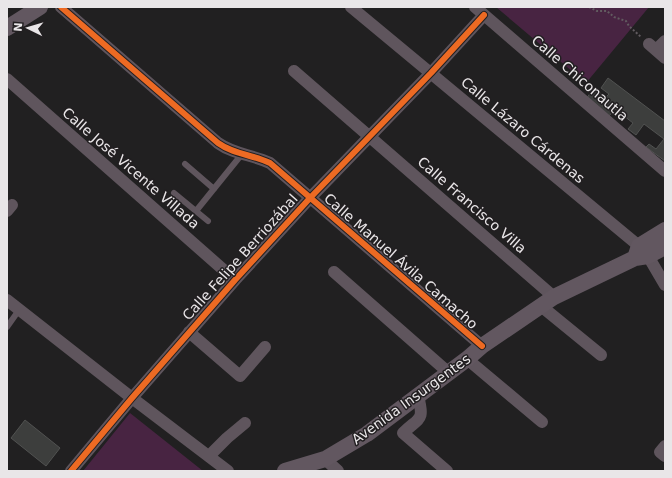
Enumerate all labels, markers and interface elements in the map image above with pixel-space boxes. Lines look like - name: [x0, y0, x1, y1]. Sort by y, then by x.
- north arrow: [8, 8, 48, 48]
- text: N: [12, 22, 25, 32]
- street label: Calle Chiconautla: [529, 32, 631, 124]
- street label: Calle Lázaro Cárdenas: [458, 74, 588, 186]
- street label: Calle José Vicente Villada: [59, 104, 203, 232]
- street label: Calle Francisco Villa: [414, 154, 530, 256]
- street label: Calle Manuel Ávila Camacho: [321, 190, 481, 332]
- street label: Calle Felipe Berriozábal: [179, 191, 301, 323]
- street label: Avenida Insurgentes: [349, 351, 473, 447]

